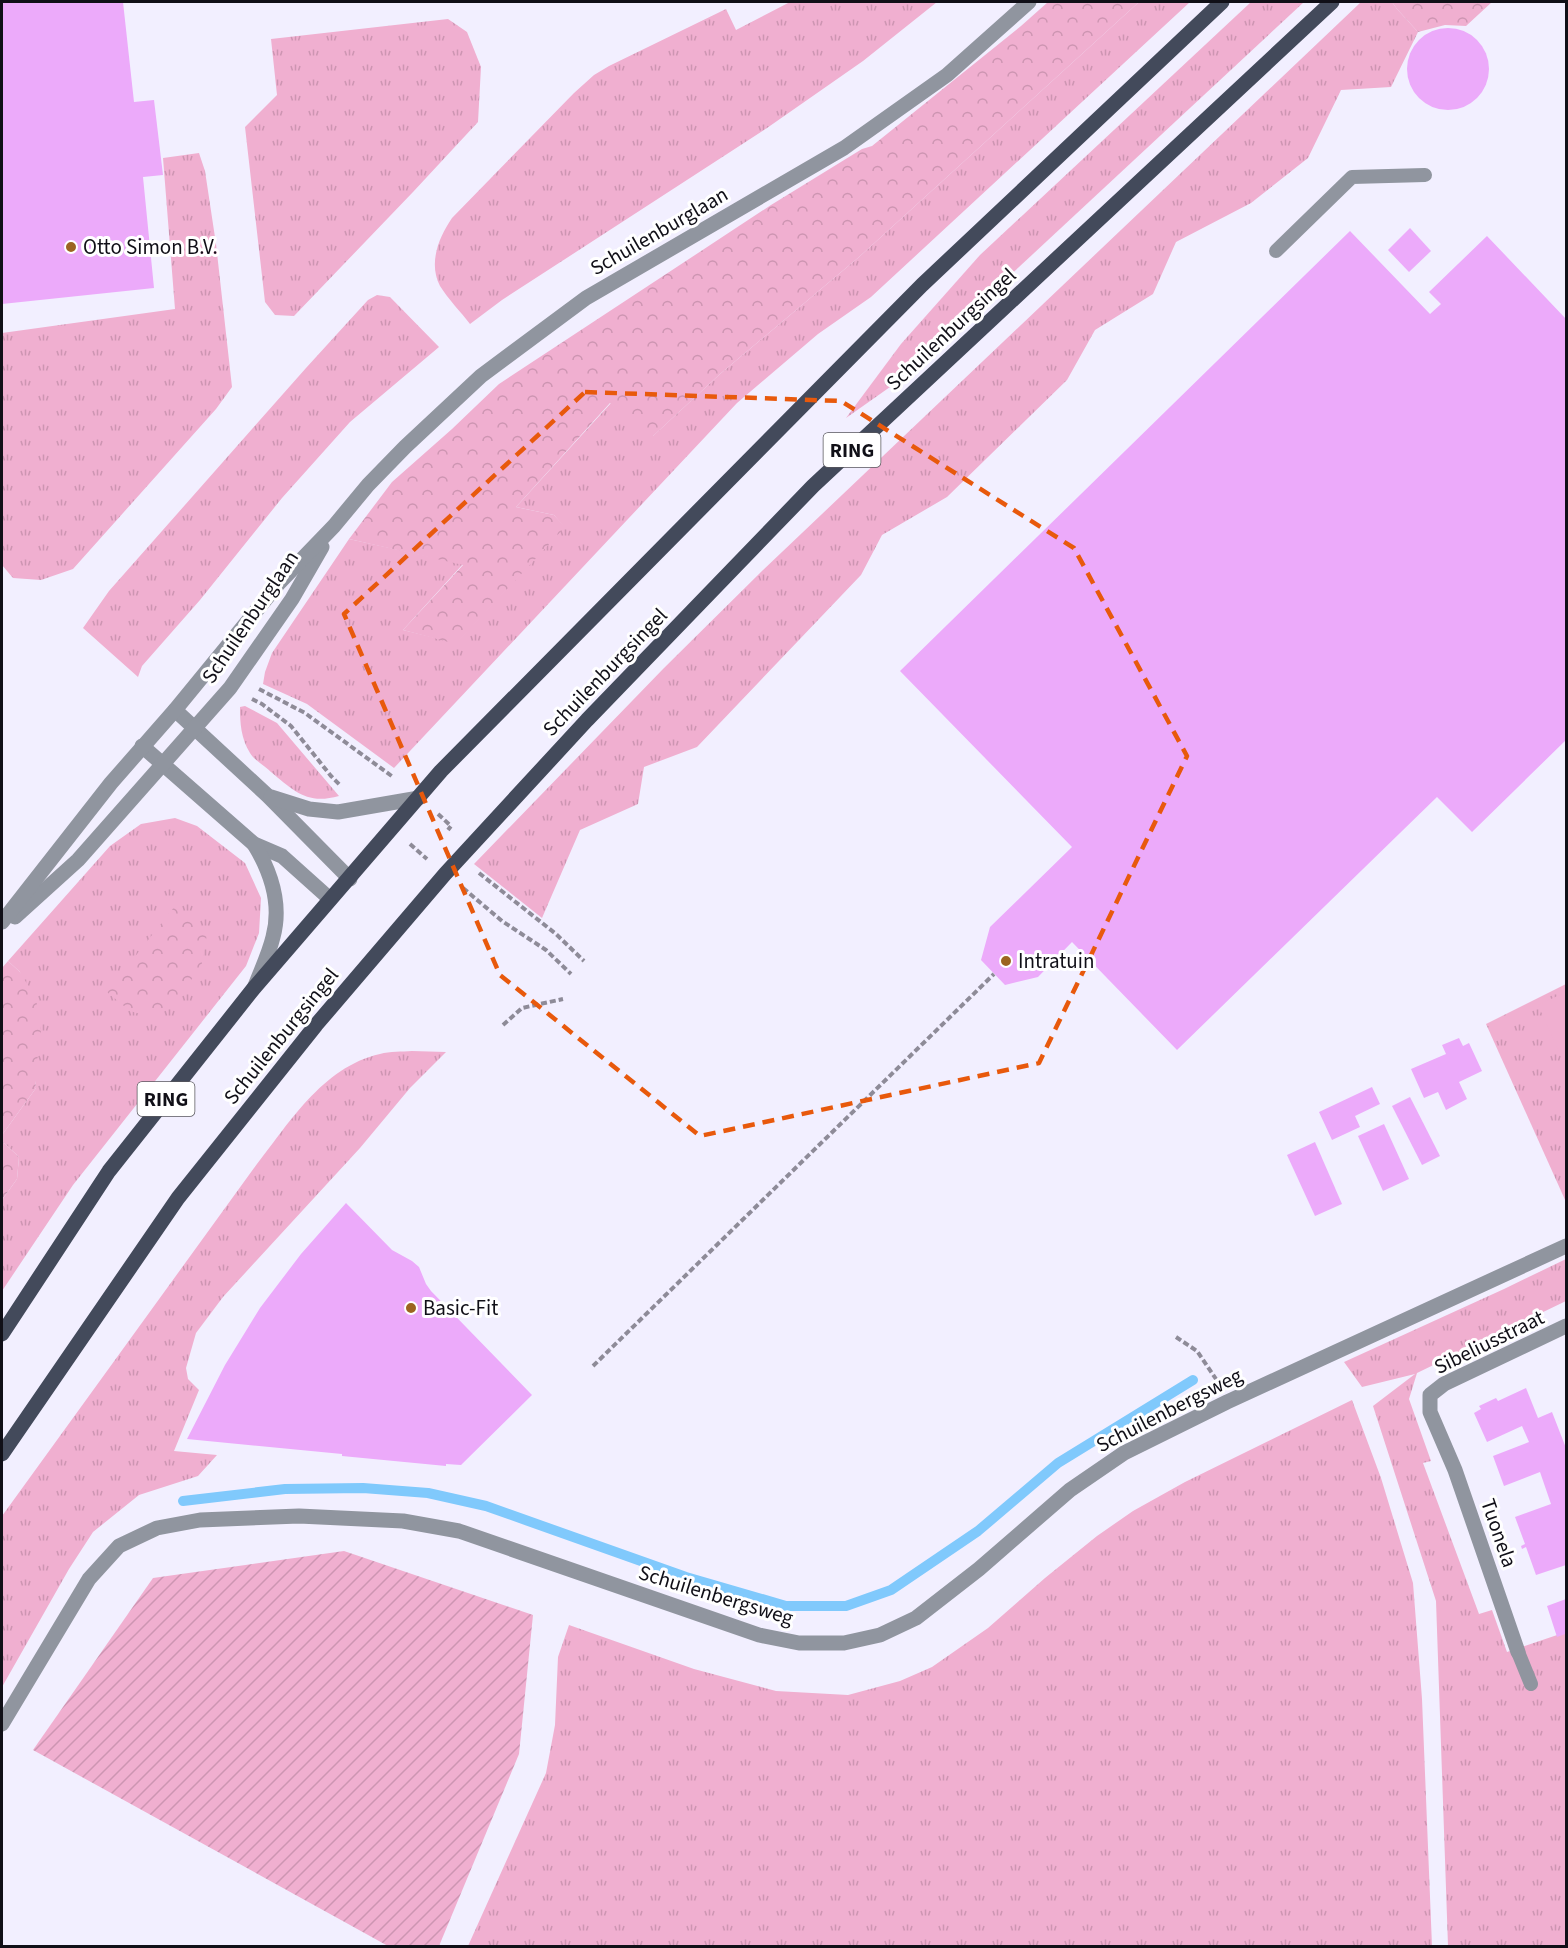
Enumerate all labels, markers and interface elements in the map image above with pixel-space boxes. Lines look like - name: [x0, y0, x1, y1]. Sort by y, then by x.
- street label: Schuilenburglaan: [584, 179, 734, 283]
- place label: Otto Simon B.V.: [83, 232, 218, 262]
- marker: Otto Simon B.V.: [64, 240, 78, 254]
- street label: Schuilenburgsingel: [879, 261, 1023, 397]
- road number: RING: [824, 433, 880, 467]
- street label: Schuilenburglaan: [194, 544, 306, 690]
- street label: Schuilenburgsingel: [536, 601, 674, 743]
- place label: Intratuin: [1018, 946, 1094, 976]
- marker: Intratuin: [999, 954, 1013, 968]
- street label: Schuilenburgsingel: [216, 961, 346, 1111]
- road number: RING: [138, 1082, 195, 1116]
- place label: Basic-Fit: [423, 1293, 498, 1323]
- marker: Basic-Fit: [404, 1301, 418, 1315]
- street label: Sibeliusstraat: [1429, 1302, 1549, 1382]
- street label: Schuilenbergsweg: [1091, 1360, 1248, 1460]
- street label: Tuonela: [1473, 1495, 1525, 1571]
- street label: Schuilenbergsweg: [635, 1557, 797, 1633]

